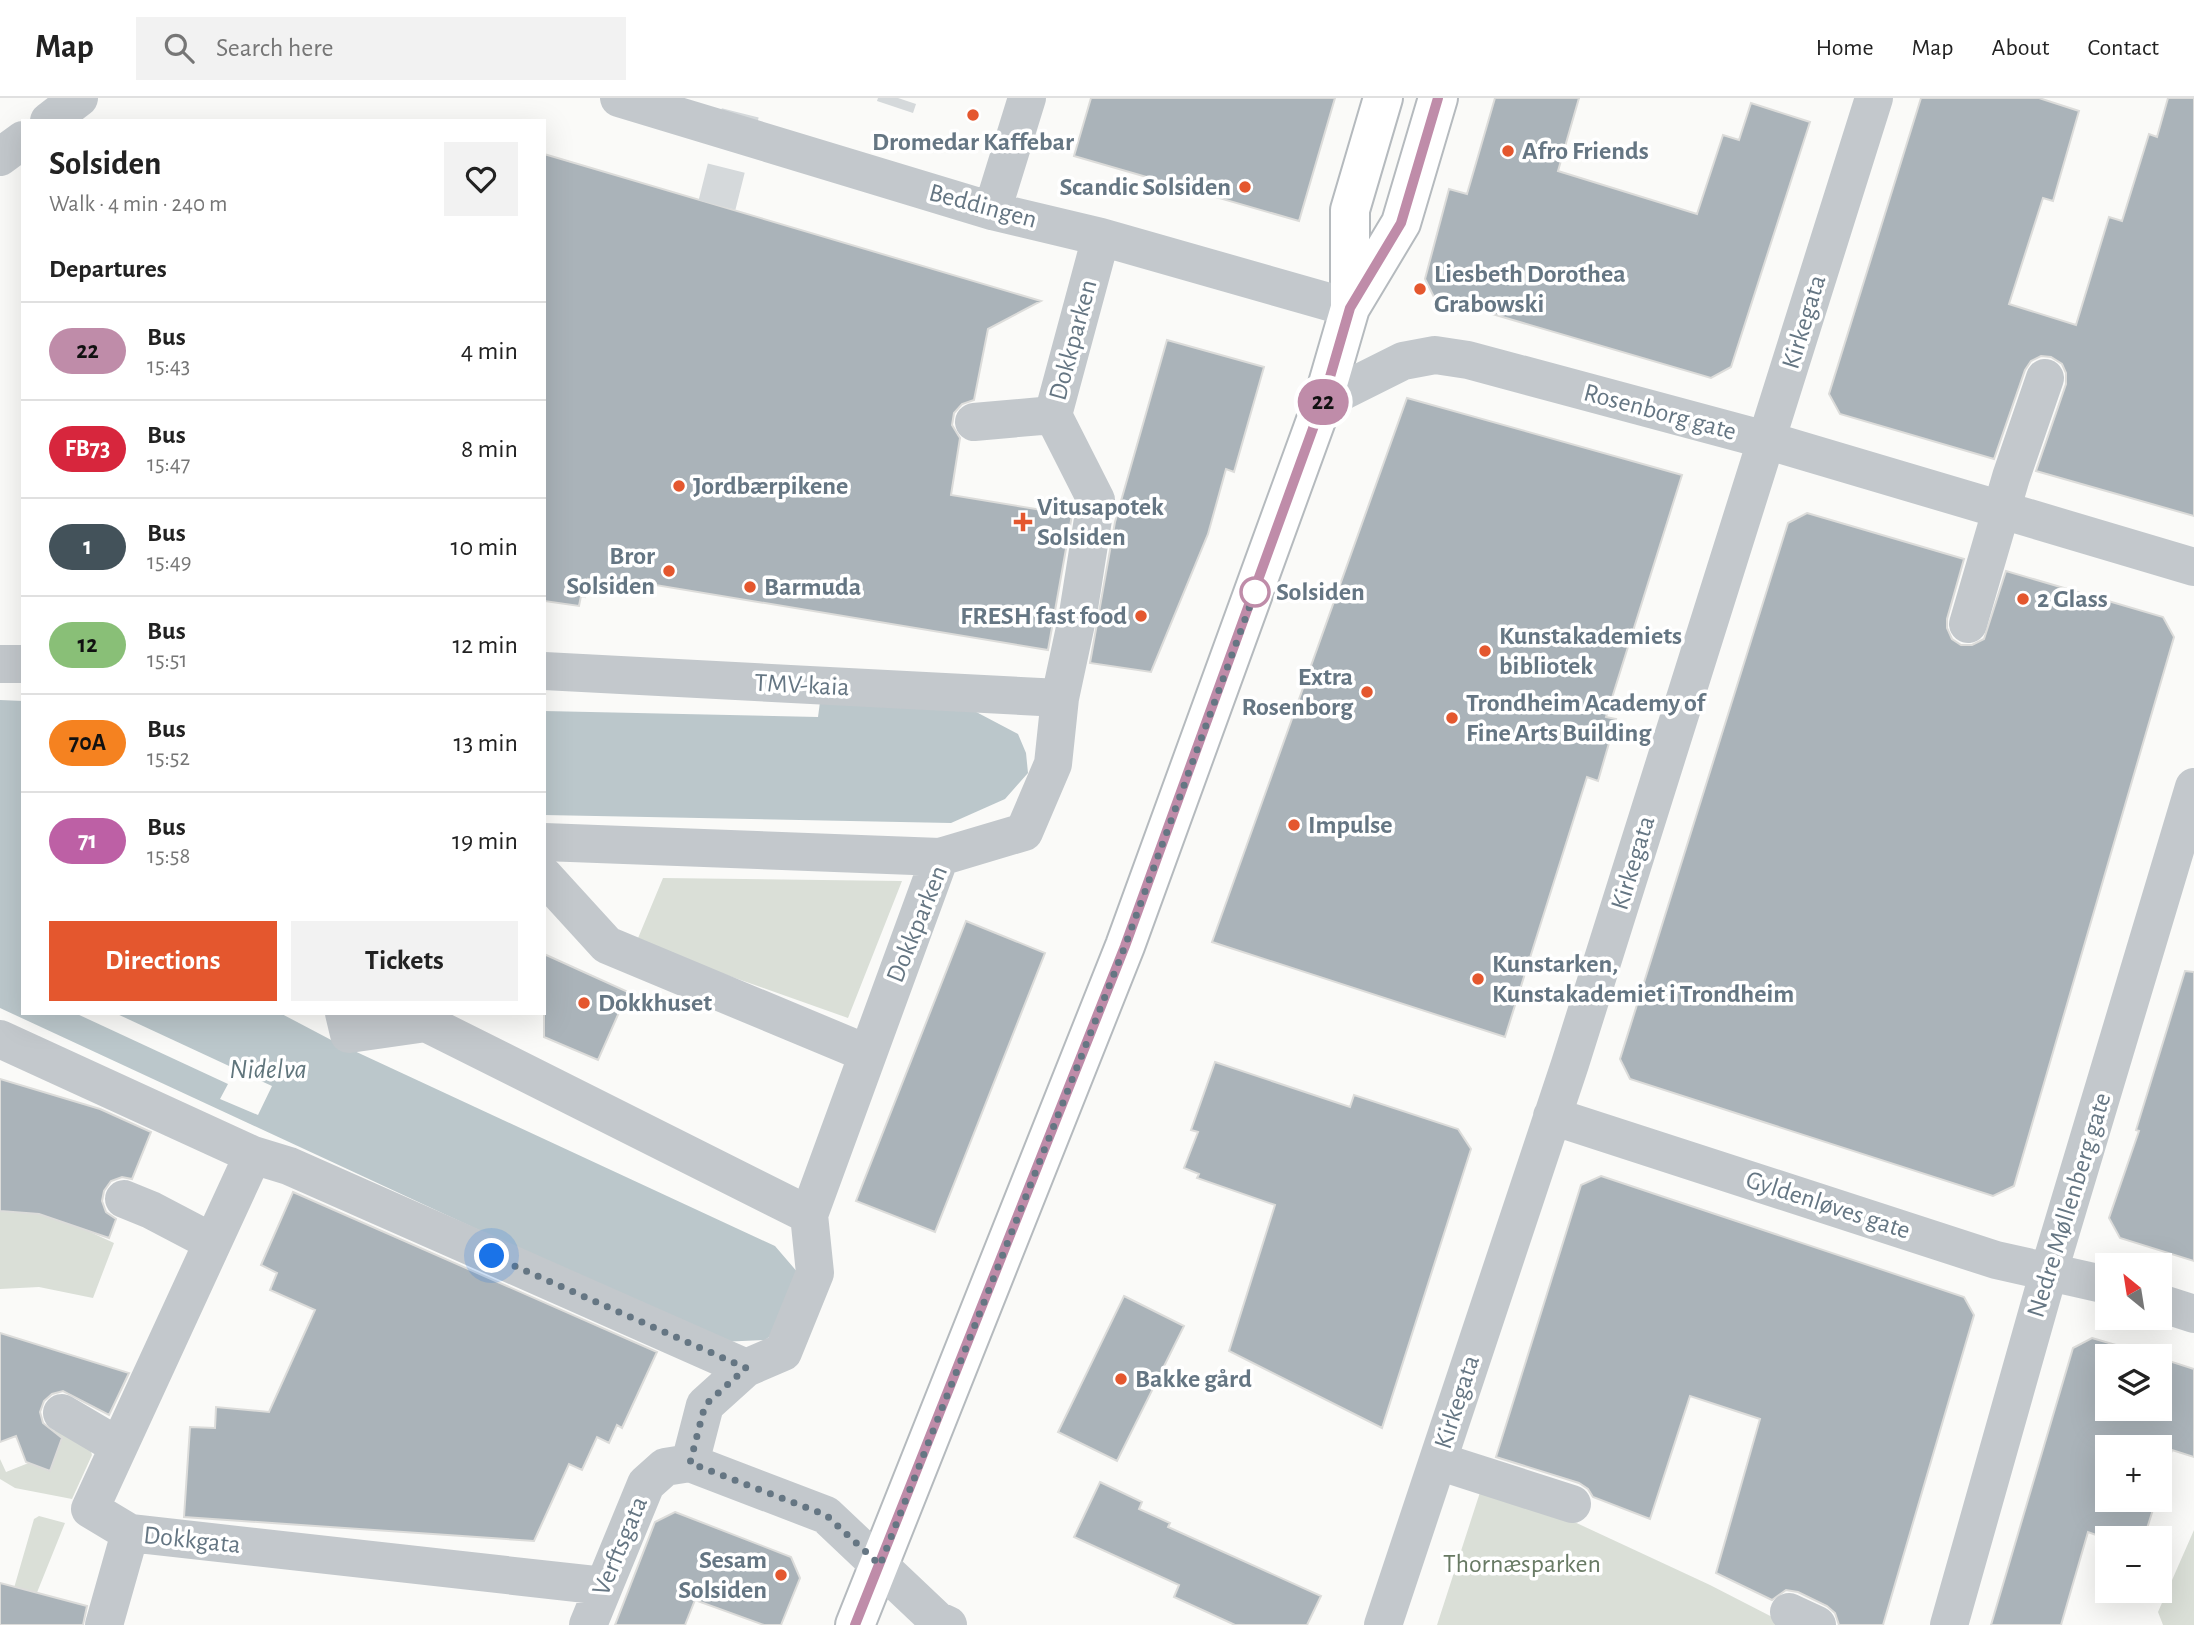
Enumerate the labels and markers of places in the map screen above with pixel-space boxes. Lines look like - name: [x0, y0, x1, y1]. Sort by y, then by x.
- marker: Dromedar Kaffebar: [965, 107, 981, 123]
- place label: Dromedar Kaffebar: [872, 129, 1074, 155]
- place label: Afro Friends: [1522, 138, 1649, 164]
- marker: Afro Friends: [1500, 143, 1516, 159]
- place label: Scandic Solsiden: [1060, 174, 1231, 200]
- marker: Scandic Solsiden: [1237, 179, 1253, 195]
- place label: Liesbeth Dorothea Grabowski: [1434, 261, 1626, 317]
- marker: Liesbeth Dorothea Grabowski: [1412, 281, 1428, 297]
- place label: Jordbærpikene: [693, 473, 848, 499]
- marker: Jordbærpikene: [671, 478, 687, 494]
- place label: Vitusapotek Solsiden: [1037, 494, 1164, 550]
- marker: Vitusapotek Solsiden: [1015, 514, 1031, 530]
- place label: Bror Solsiden: [566, 543, 655, 599]
- marker: Bror Solsiden: [661, 563, 677, 579]
- place label: Barmuda: [764, 574, 861, 600]
- marker: Solsiden: [1240, 577, 1270, 607]
- marker: Barmuda: [742, 579, 758, 595]
- place label: Solsiden: [1276, 579, 1365, 605]
- place label: 2 Glass: [2037, 586, 2108, 612]
- marker: 2 Glass: [2015, 591, 2031, 607]
- place label: FRESH fast food: [960, 603, 1127, 629]
- marker: FRESH fast food: [1133, 608, 1149, 624]
- place label: Kunstakademiets bibliotek: [1499, 623, 1682, 679]
- marker: Kunstakademiets bibliotek: [1477, 643, 1493, 659]
- place label: Extra Rosenborg: [1241, 664, 1354, 720]
- marker: Extra Rosenborg: [1359, 684, 1375, 700]
- place label: Trondheim Academy of Fine Arts Building: [1466, 690, 1707, 746]
- marker: Trondheim Academy of Fine Arts Building: [1444, 710, 1460, 726]
- place label: Impulse: [1308, 812, 1393, 838]
- marker: Impulse: [1286, 817, 1302, 833]
- place label: Kunstarken, Kunstakademiet i Trondheim: [1492, 951, 1794, 1007]
- marker: Kunstarken, Kunstakademiet i Trondheim: [1470, 971, 1486, 987]
- place label: Dokkhuset: [598, 990, 712, 1016]
- marker: Dokkhuset: [576, 995, 592, 1011]
- place label: Bakke gård: [1135, 1366, 1252, 1392]
- marker: Bakke gård: [1113, 1371, 1129, 1387]
- place label: Sesam Solsiden: [678, 1547, 767, 1603]
- marker: Sesam Solsiden: [773, 1567, 789, 1583]

